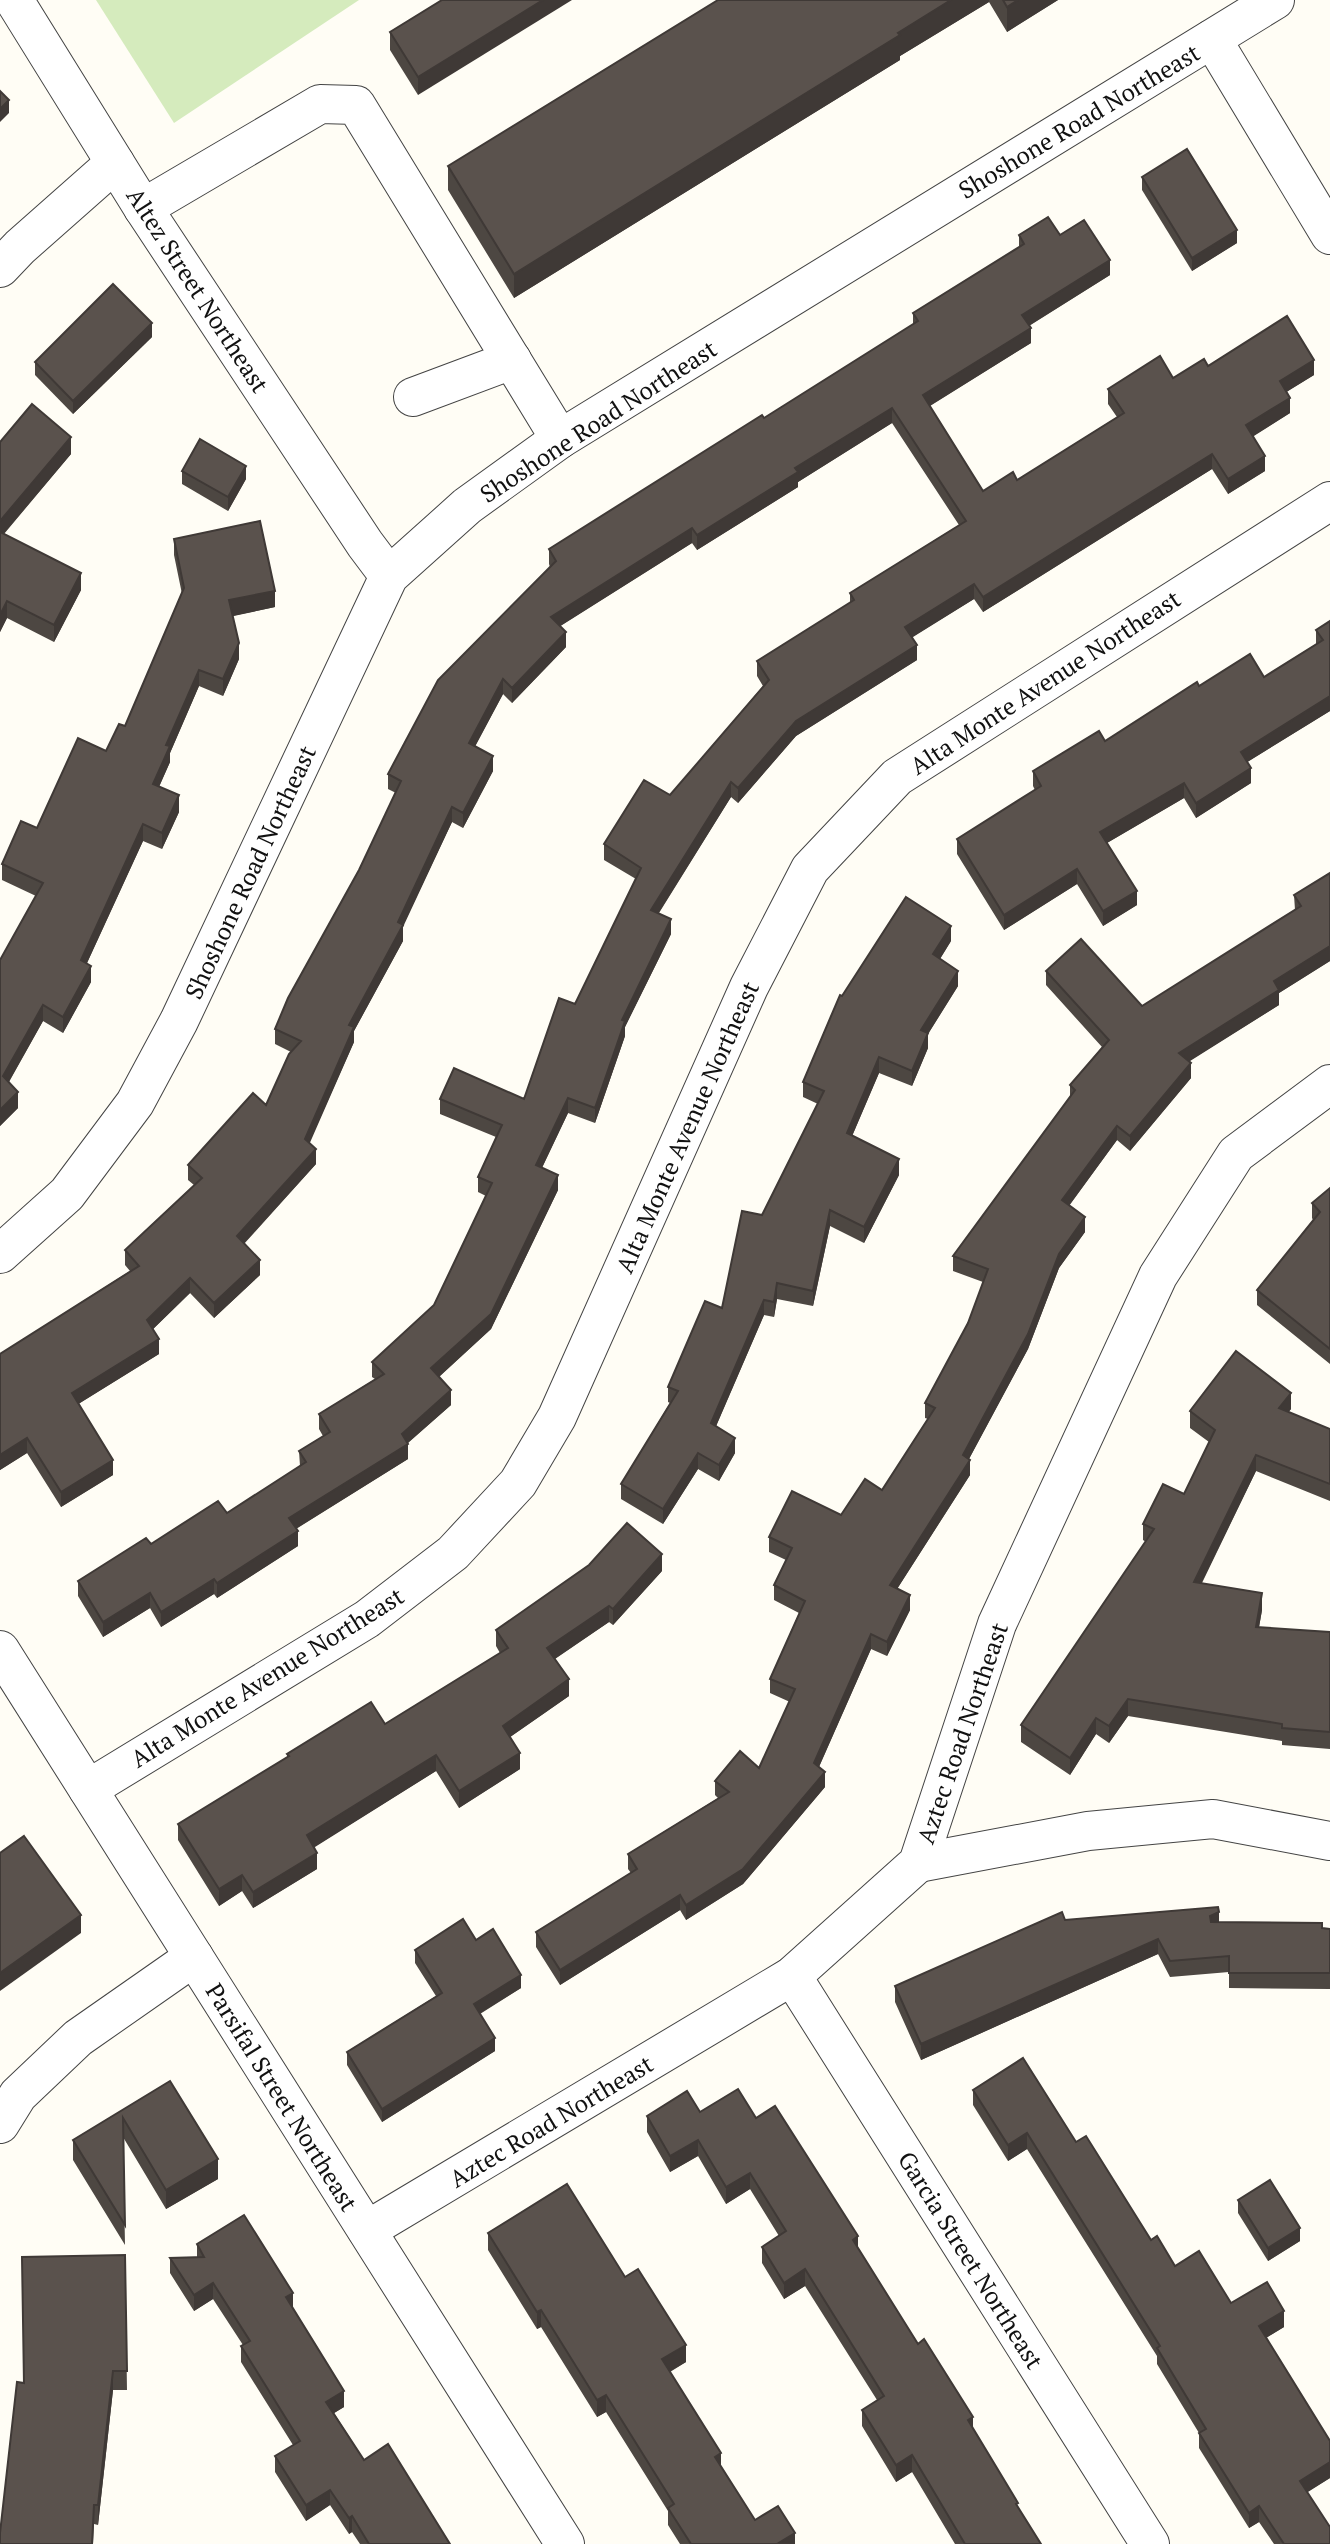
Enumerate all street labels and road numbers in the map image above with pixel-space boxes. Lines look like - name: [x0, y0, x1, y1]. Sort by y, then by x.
- street label: Shoshone Road Northeast: [952, 36, 1206, 206]
- street label: Altez Street Northeast: [120, 181, 276, 399]
- street label: Shoshone Road Northeast: [474, 332, 723, 510]
- street label: Alta Monte Avenue Northeast: [904, 582, 1186, 782]
- street label: Shoshone Road Northeast: [177, 740, 323, 1004]
- street label: Alta Monte Avenue Northeast: [608, 976, 766, 1278]
- street label: Alta Monte Avenue Northeast: [124, 1580, 410, 1774]
- street label: Aztec Road Northeast: [909, 1618, 1015, 1848]
- street label: Parsifal Street Northeast: [199, 1977, 365, 2217]
- street label: Aztec Road Northeast: [443, 2047, 659, 2194]
- street label: Garcia Street Northeast: [891, 2145, 1051, 2375]

